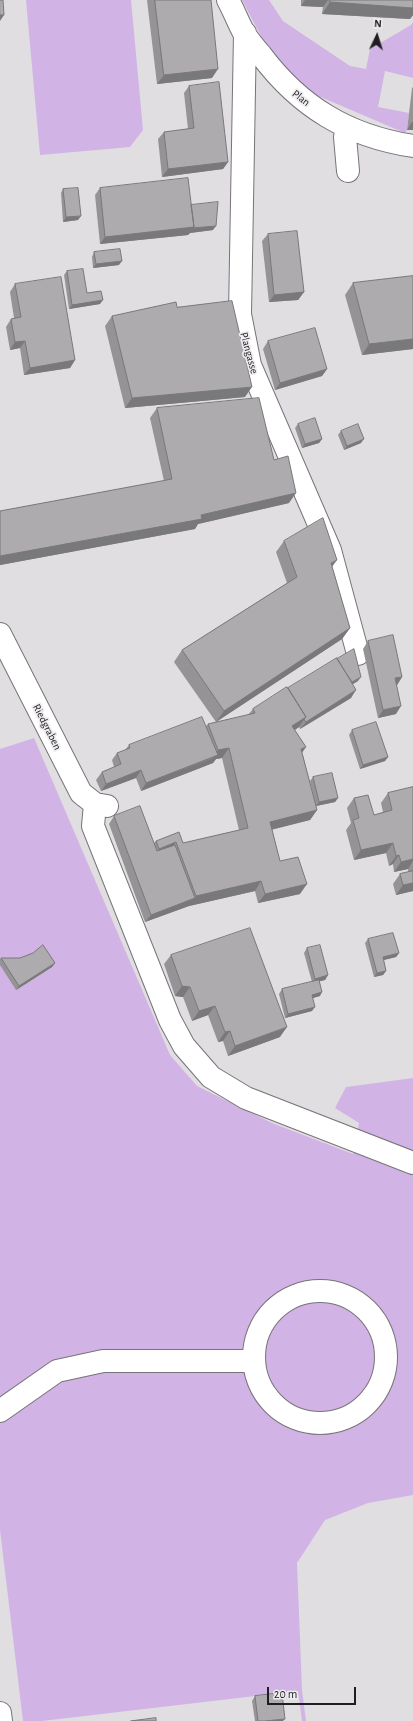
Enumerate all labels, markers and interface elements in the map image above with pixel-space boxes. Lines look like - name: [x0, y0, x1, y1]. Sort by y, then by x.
- north arrow: [357, 16, 397, 56]
- text: N: [374, 18, 382, 29]
- street label: Plan: [289, 87, 313, 109]
- street label: Plangasse: [237, 331, 261, 375]
- street label: Riedgraben: [30, 702, 64, 752]
- scale bar: [269, 1679, 358, 1705]
- text: 20 m: [274, 1688, 297, 1700]

